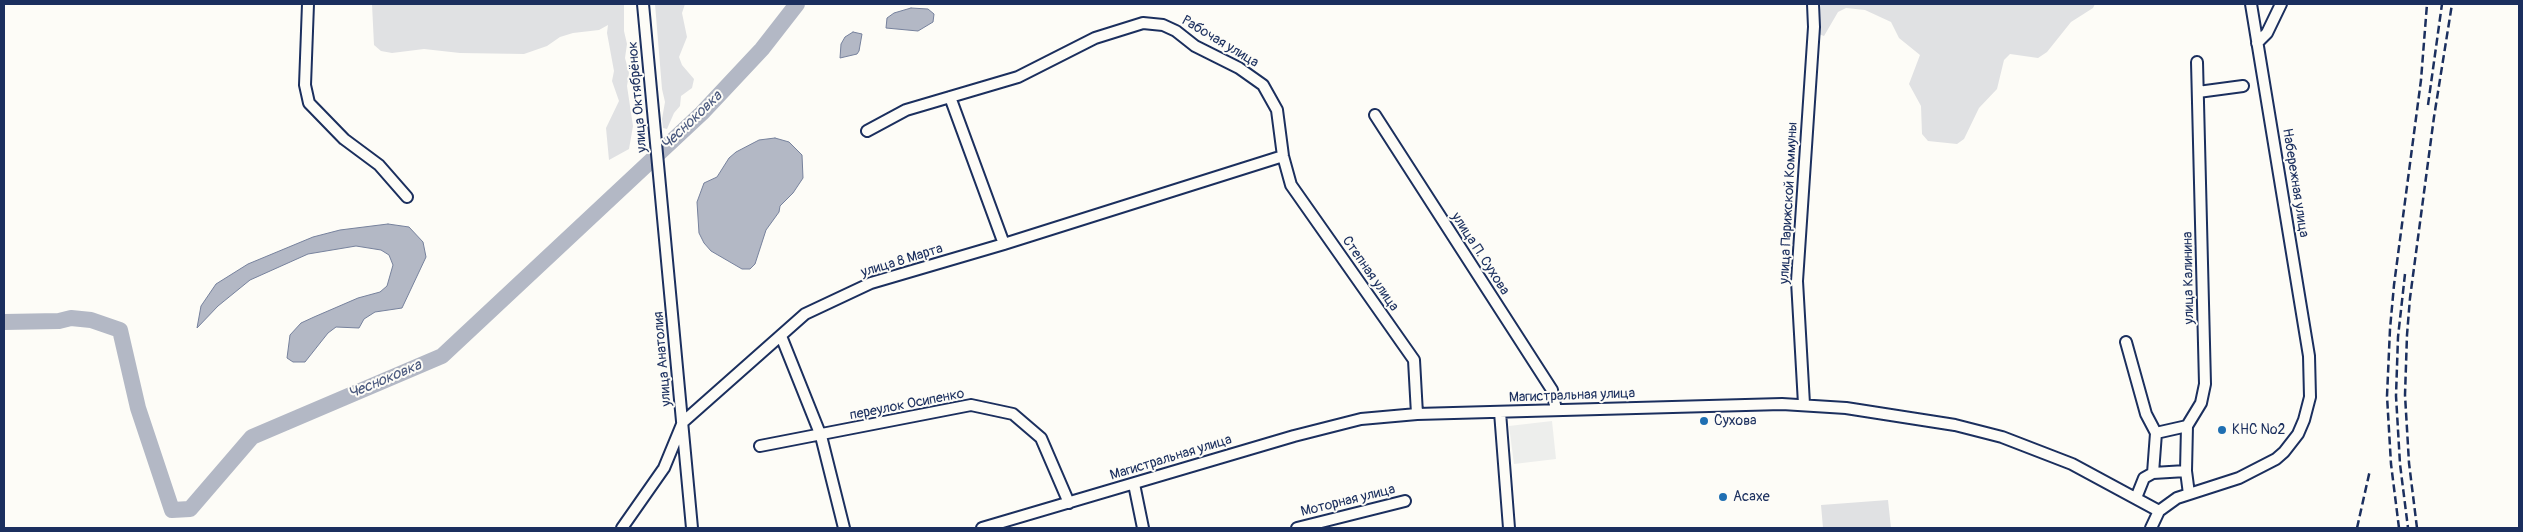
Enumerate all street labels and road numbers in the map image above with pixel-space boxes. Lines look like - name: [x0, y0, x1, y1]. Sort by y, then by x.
- street label: Рабочая улица: [1179, 12, 1261, 72]
- street label: улица Октябрёнок: [625, 41, 651, 153]
- street label: улица Парижской Коммуны: [1776, 122, 1802, 284]
- street label: Набережная улица: [2278, 127, 2312, 239]
- street label: улица П. Сухова: [1447, 210, 1513, 298]
- street label: улица Калинина: [2180, 231, 2198, 325]
- street label: Степная улица: [1338, 233, 1402, 315]
- street label: улица 8 Марта: [859, 241, 945, 281]
- street label: улица Анатолия: [650, 311, 676, 407]
- street label: Магистральная улица: [1509, 385, 1635, 407]
- street label: переулок Осипенко: [848, 386, 966, 424]
- street label: Магистральная улица: [1108, 431, 1234, 485]
- street label: Моторная улица: [1299, 481, 1397, 521]

